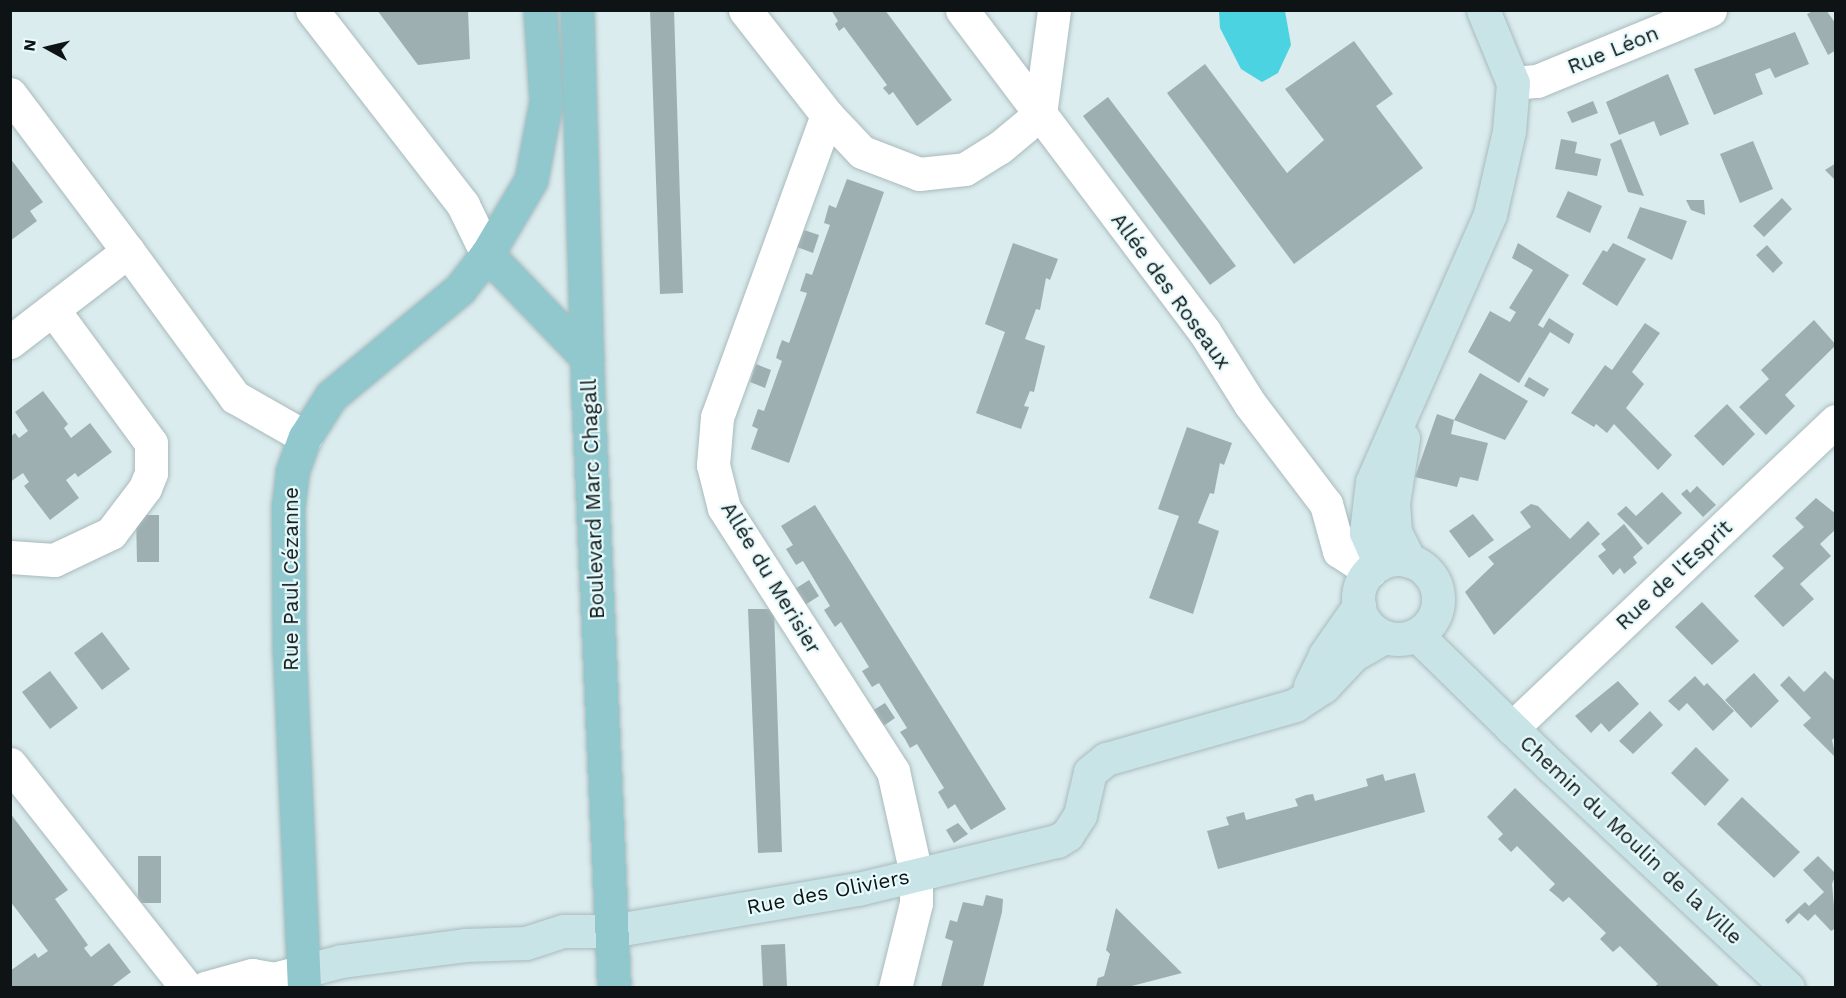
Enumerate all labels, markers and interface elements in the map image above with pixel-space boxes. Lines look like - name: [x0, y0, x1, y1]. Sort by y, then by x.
- north arrow: [18, 18, 78, 78]
- street label: Rue Léon: [1564, 20, 1662, 80]
- text: N: [19, 38, 40, 53]
- street label: Allée des Roseaux: [1106, 208, 1236, 374]
- street label: Boulevard Marc Chagall: [576, 378, 610, 620]
- street label: Rue Paul Cézanne: [278, 487, 304, 671]
- street label: Allée du Merisier: [716, 497, 826, 659]
- street label: Rue de l'Esprit: [1611, 515, 1737, 635]
- street label: Chemin du Moulin de la Ville: [1514, 730, 1748, 950]
- street label: Rue des Oliviers: [745, 864, 911, 920]

